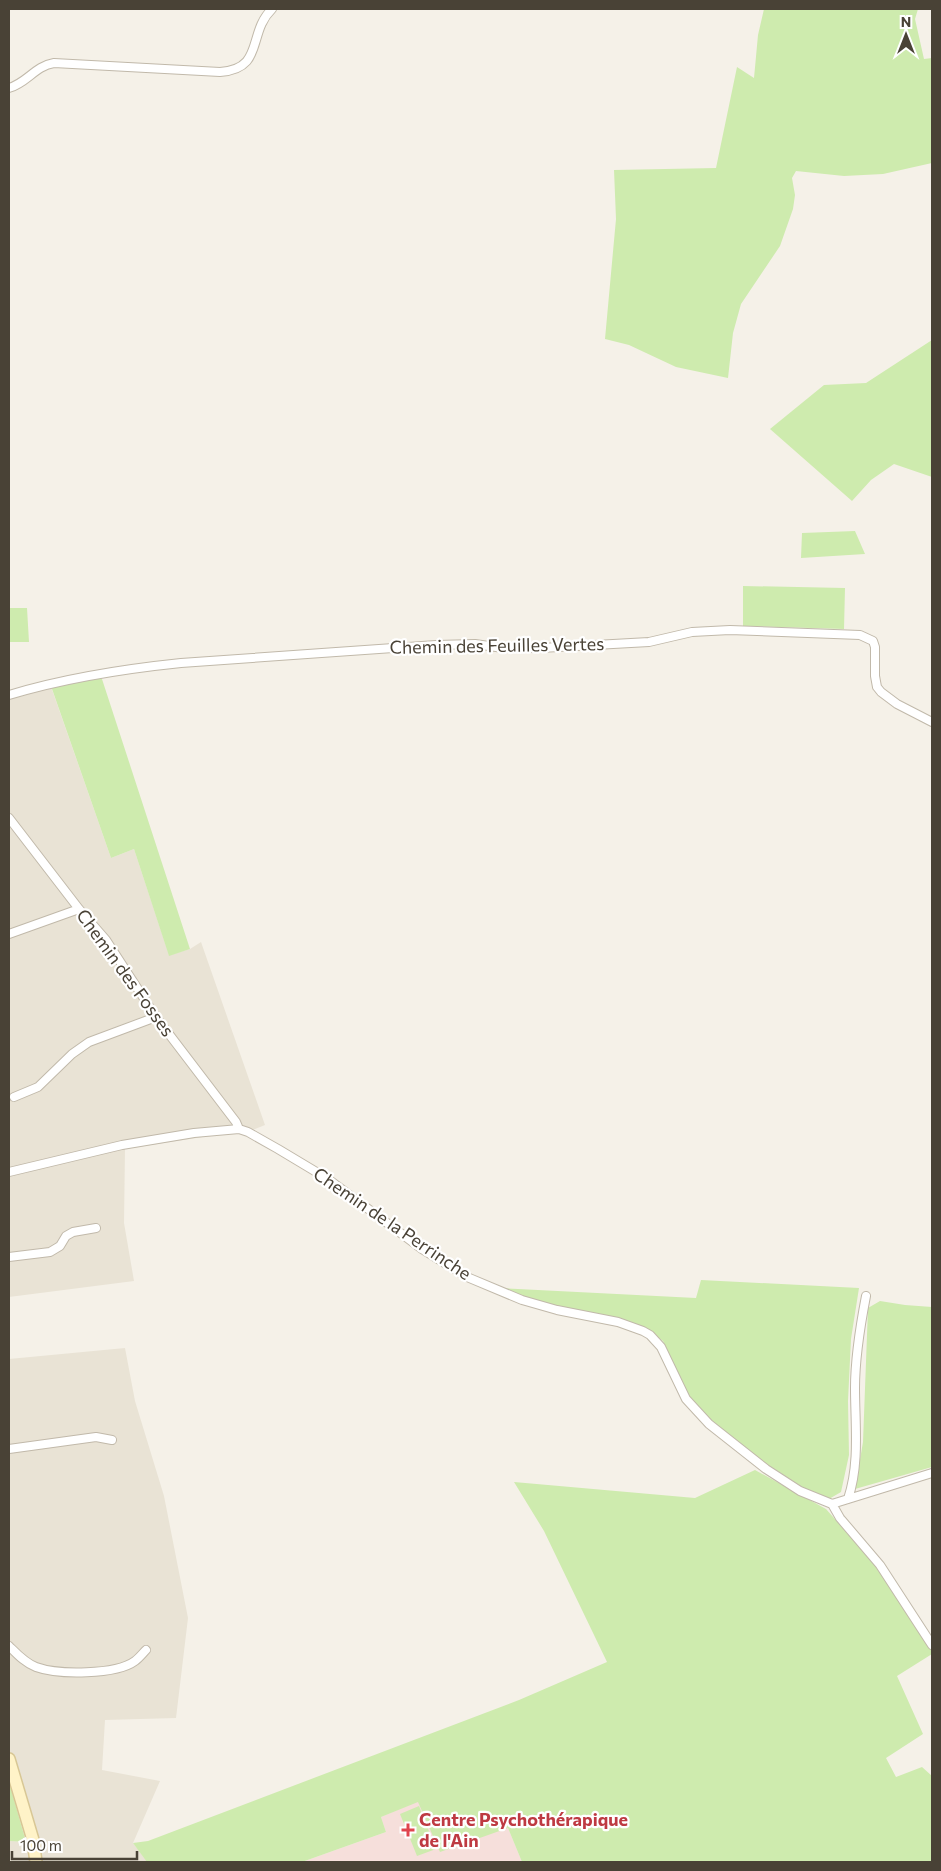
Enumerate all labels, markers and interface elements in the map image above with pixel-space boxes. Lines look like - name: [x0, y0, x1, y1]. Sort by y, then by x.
- north arrow: [881, 10, 931, 60]
- text: N: [901, 13, 911, 30]
- street label: Chemin des Feuilles Vertes: [389, 632, 605, 658]
- street label: Chemin des Fosses: [72, 904, 179, 1040]
- street label: Chemin de la Perrinche: [310, 1162, 476, 1284]
- place label: Centre Psychothérapique de l'Ain: [419, 1808, 628, 1851]
- marker: Centre Psychothérapique de l'Ain: [401, 1823, 415, 1837]
- scale bar: [12, 1828, 138, 1860]
- text: 100 m: [20, 1836, 62, 1854]

